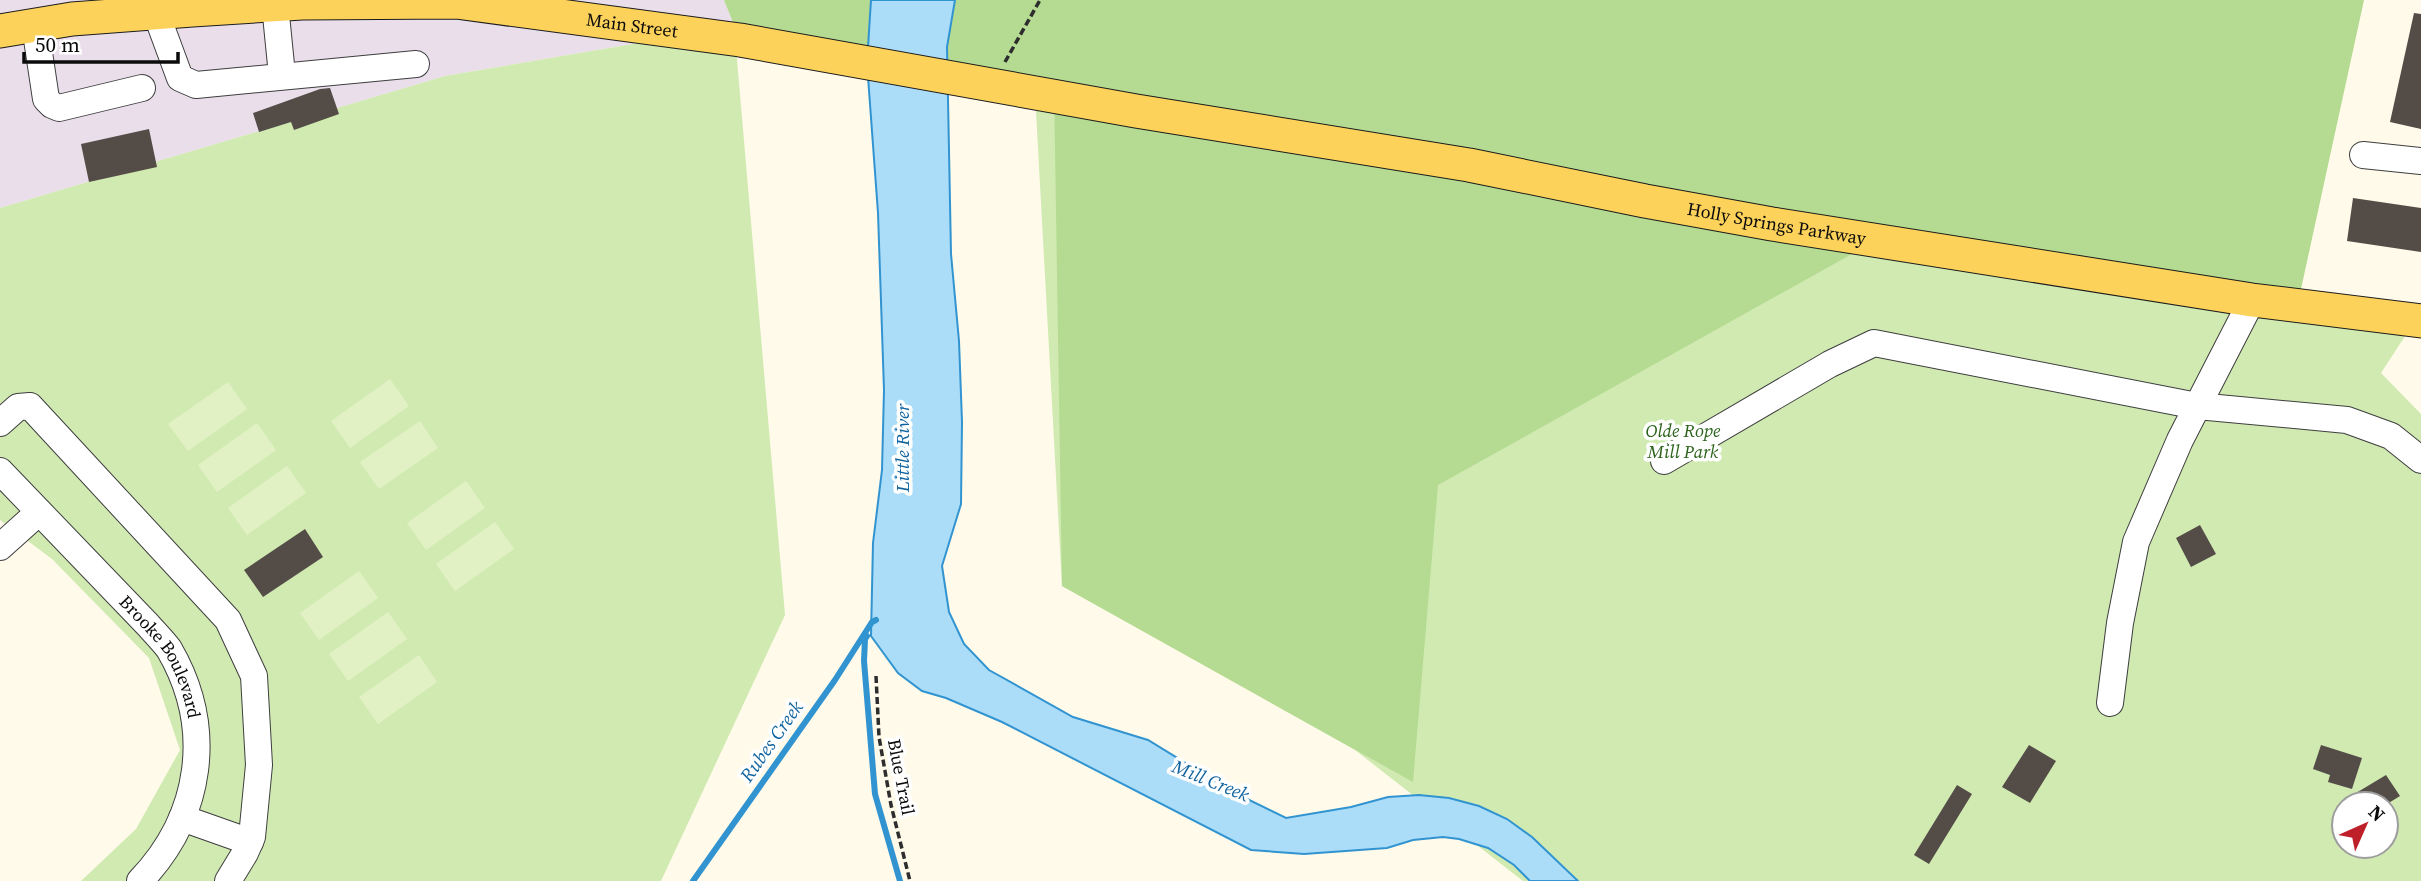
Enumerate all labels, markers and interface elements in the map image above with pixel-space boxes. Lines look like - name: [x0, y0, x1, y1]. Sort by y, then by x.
- street label: Main Street: [585, 7, 679, 44]
- scale bar: [24, 21, 178, 65]
- text: 50 m: [35, 30, 80, 59]
- street label: Holly Springs Parkway: [1685, 196, 1869, 251]
- water label: Little River: [889, 402, 915, 493]
- park label: Olde Rope Mill Park: [1646, 418, 1721, 464]
- street label: Brooke Boulevard: [114, 589, 207, 720]
- water label: Rubes Creek: [733, 695, 809, 788]
- street label: Blue Trail: [882, 737, 921, 817]
- water label: Mill Creek: [1168, 752, 1253, 807]
- north arrow: [2330, 790, 2400, 860]
- text: N: [2363, 799, 2391, 827]

